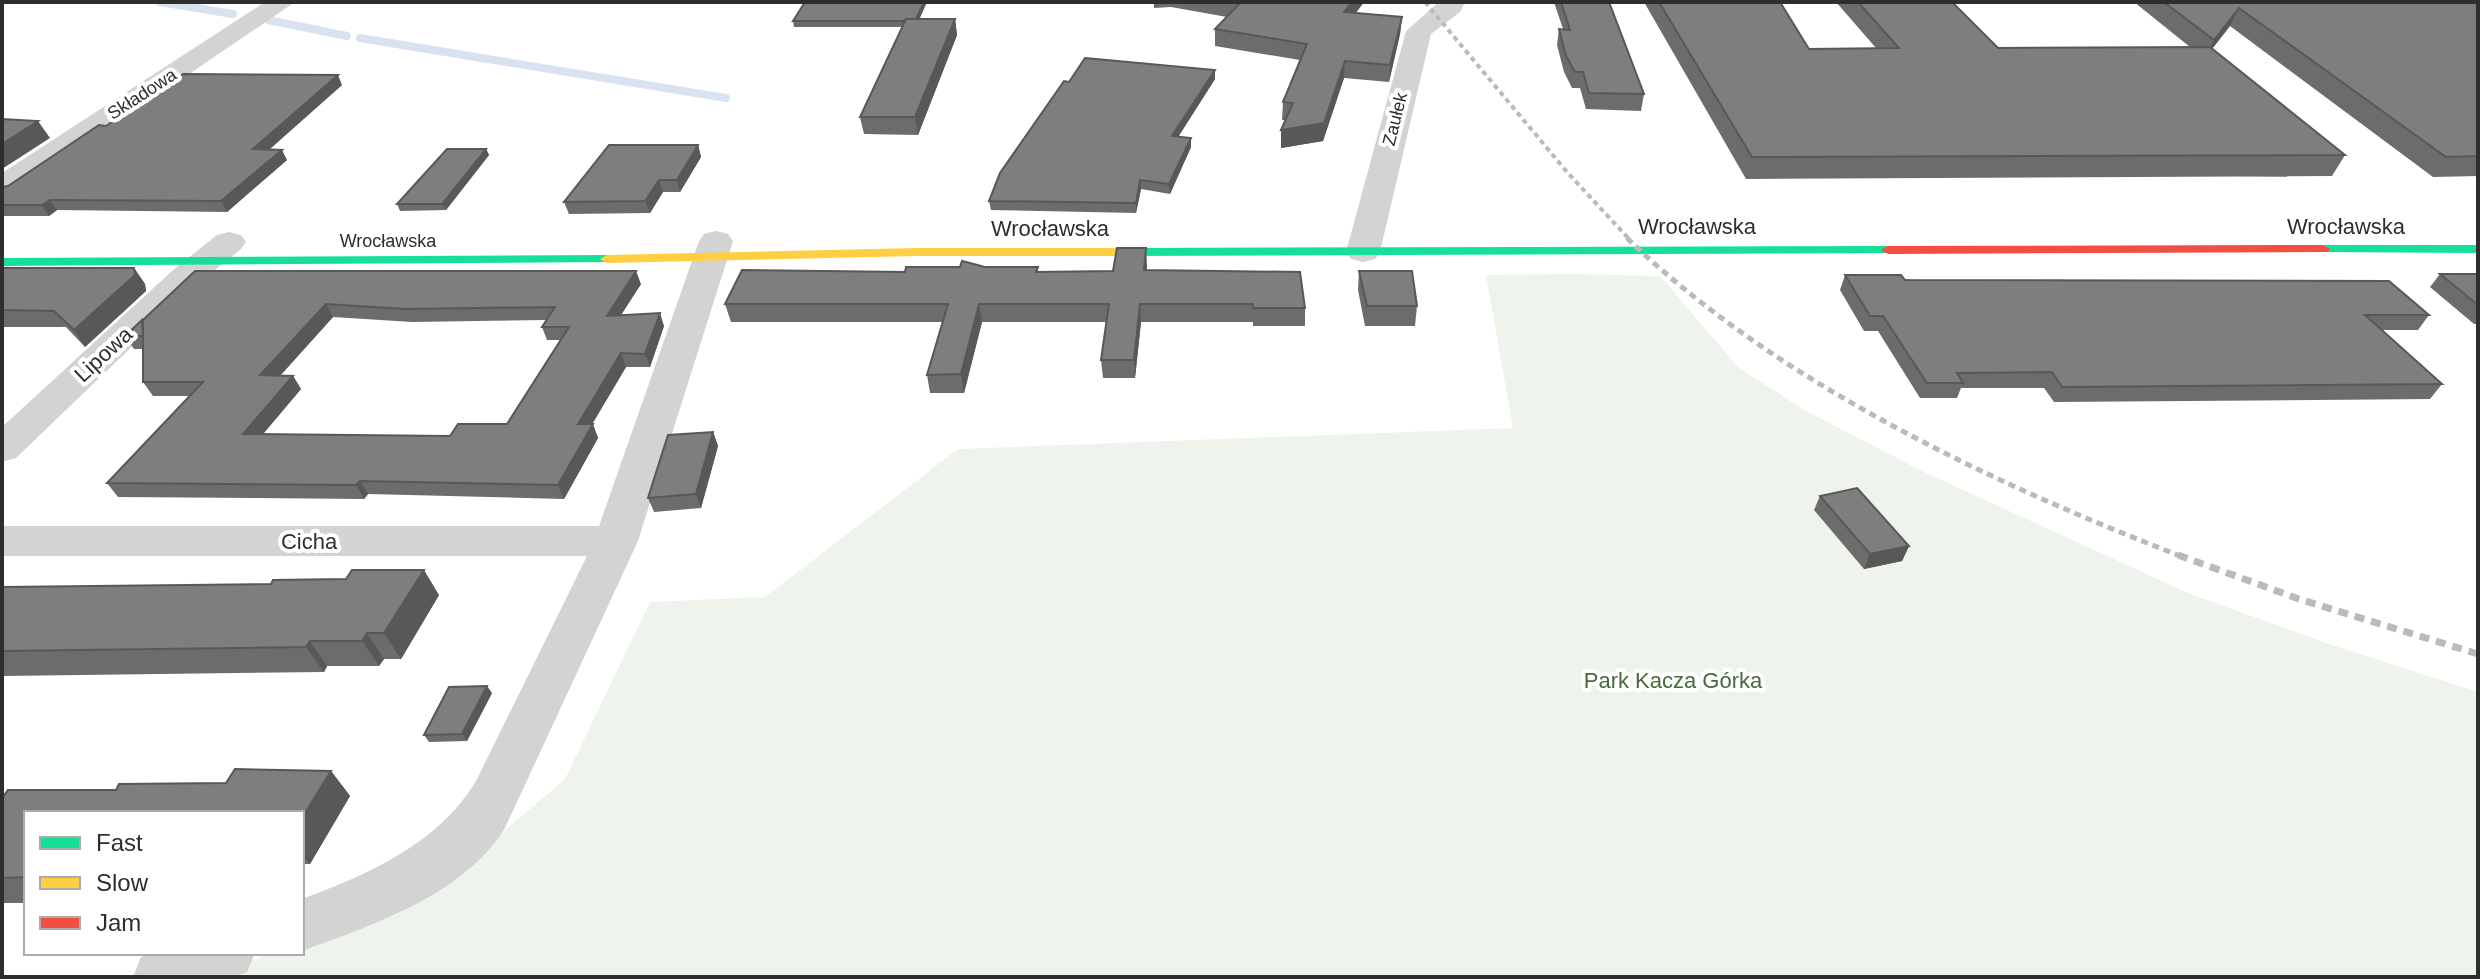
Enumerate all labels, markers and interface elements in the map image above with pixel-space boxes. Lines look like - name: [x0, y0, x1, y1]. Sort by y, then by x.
- street label: Składowa: [104, 64, 181, 124]
- street label: Zaułek: [1379, 89, 1411, 148]
- street label: Wrocławska: [1638, 214, 1757, 239]
- street label: Wrocławska: [2287, 214, 2406, 239]
- street label: Wrocławska: [991, 216, 1110, 241]
- street label: Wrocławska: [340, 231, 437, 251]
- street label: Lipowa: [69, 321, 138, 387]
- street label: Cicha: [281, 529, 338, 554]
- park label: Park Kacza Górka: [1584, 668, 1763, 693]
- legend: [24, 811, 304, 955]
- text: Fast: [96, 829, 143, 856]
- text: Slow: [96, 869, 149, 896]
- text: Jam: [96, 909, 141, 936]

